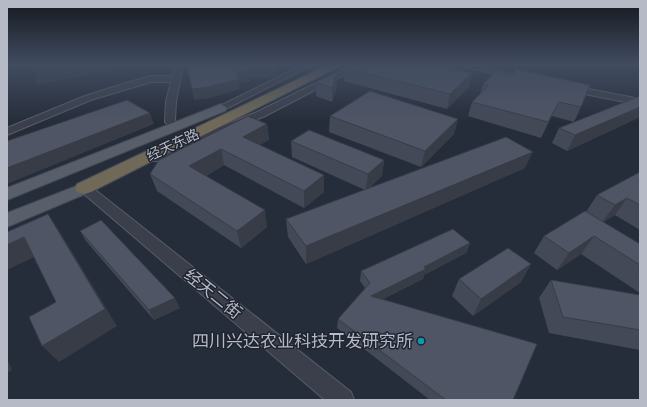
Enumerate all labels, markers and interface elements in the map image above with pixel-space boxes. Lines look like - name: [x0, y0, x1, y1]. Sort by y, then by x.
- street label: 经天东路: [144, 125, 202, 165]
- street label: 经天二街: [180, 264, 246, 324]
- place label: 四川兴达农业科技开发研究所: [192, 331, 413, 352]
- marker: 四川兴达农业科技开发研究所: [416, 336, 426, 346]

